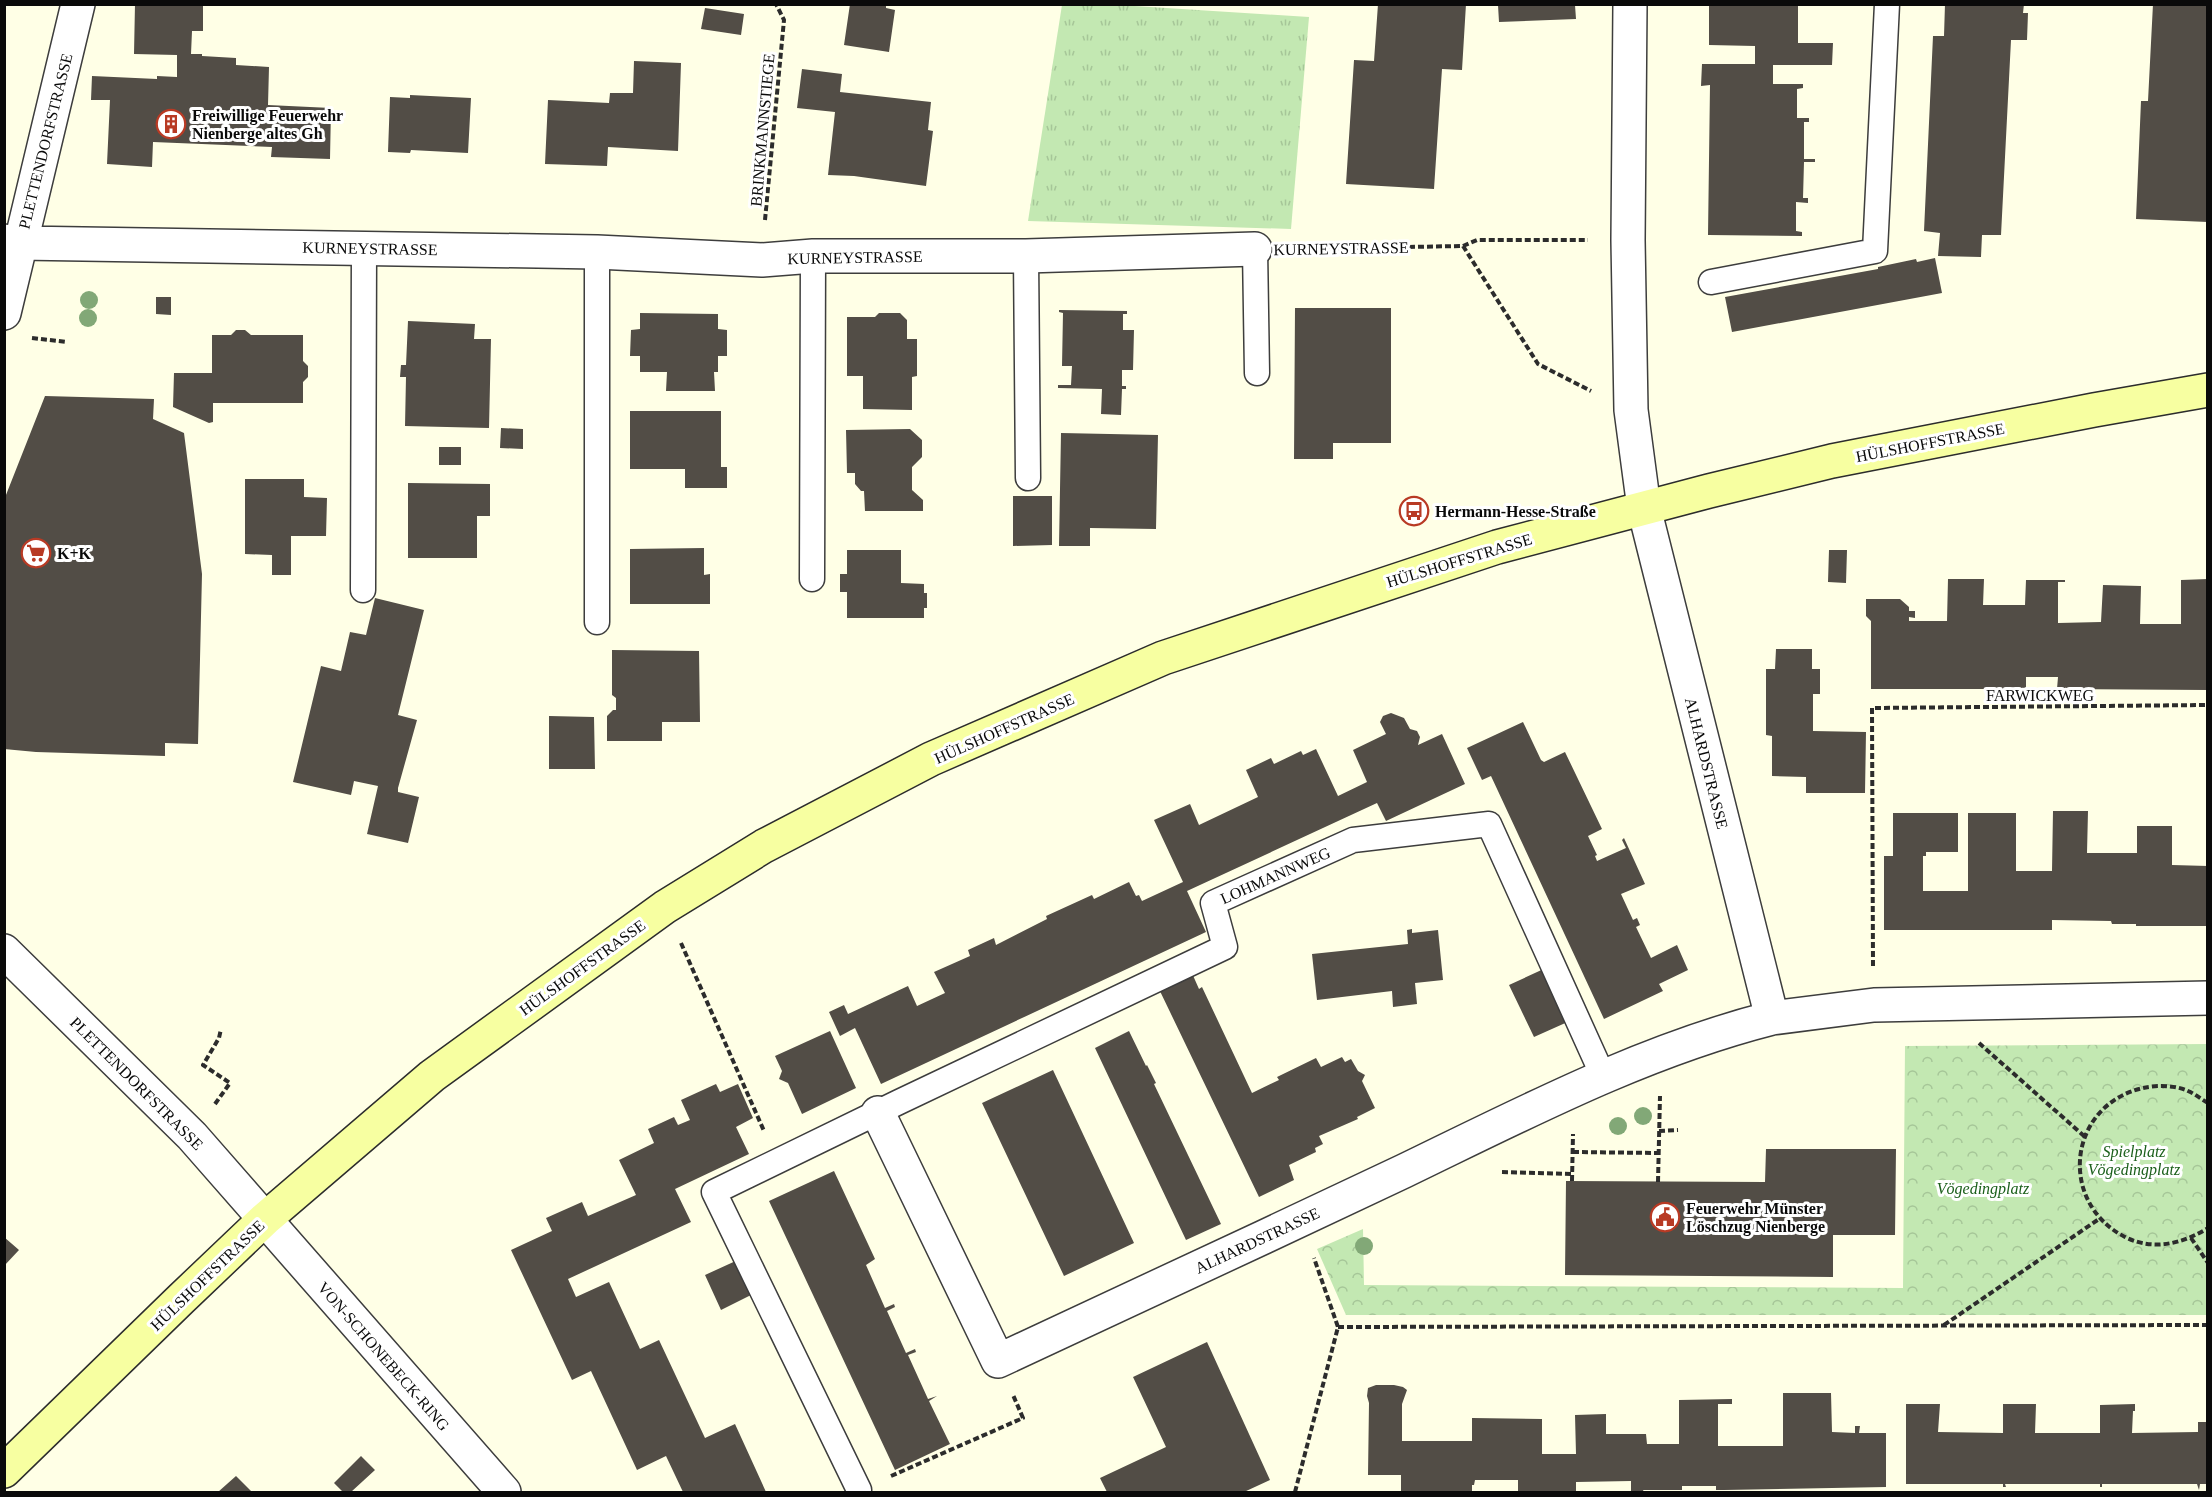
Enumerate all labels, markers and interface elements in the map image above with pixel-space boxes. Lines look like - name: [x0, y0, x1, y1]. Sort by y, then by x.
- street label: PLETTENDORFSTRASSE: [15, 52, 76, 231]
- street label: BRINKMANNSTIEGE: [747, 53, 778, 207]
- place label: Freiwillige Feuerwehr Nienberge altes Gh: [192, 107, 343, 143]
- building icon: Freiwillige Feuerwehr Nienberge altes Gh: [155, 108, 187, 140]
- street label: KURNEYSTRASSE: [302, 239, 438, 258]
- street label: KURNEYSTRASSE: [1273, 239, 1409, 258]
- street label: KURNEYSTRASSE: [787, 248, 923, 267]
- street label: HÜLSHOFFSTRASSE: [1854, 420, 2006, 465]
- bus stop icon: Hermann-Hesse-Straße: [1398, 495, 1430, 527]
- place label: Hermann-Hesse-Straße: [1435, 503, 1596, 520]
- street label: HÜLSHOFFSTRASSE: [1384, 530, 1534, 591]
- supermarket icon: K+K: [20, 537, 52, 569]
- place label: K+K: [57, 545, 92, 562]
- street label: FARWICKWEG: [1986, 687, 2095, 704]
- street label: HÜLSHOFFSTRASSE: [932, 690, 1077, 767]
- street label: ALHARDSTRASSE: [1682, 696, 1731, 831]
- street label: LOHMANNWEG: [1218, 843, 1333, 907]
- street label: HÜLSHOFFSTRASSE: [516, 916, 648, 1019]
- street label: PLETTENDORFSTRASSE: [67, 1014, 206, 1153]
- park label: Spielplatz Vögedingplatz: [2088, 1143, 2181, 1179]
- park label: Vögedingplatz: [1937, 1180, 2030, 1198]
- place label: Feuerwehr Münster Löschzug Nienberge: [1686, 1200, 1825, 1236]
- public building icon: Feuerwehr Münster Löschzug Nienberge: [1649, 1201, 1681, 1233]
- street label: ALHARDSTRASSE: [1192, 1204, 1322, 1277]
- street label: HÜLSHOFFSTRASSE: [147, 1217, 268, 1334]
- street label: VON-SCHONEBECK-RING: [315, 1279, 453, 1434]

